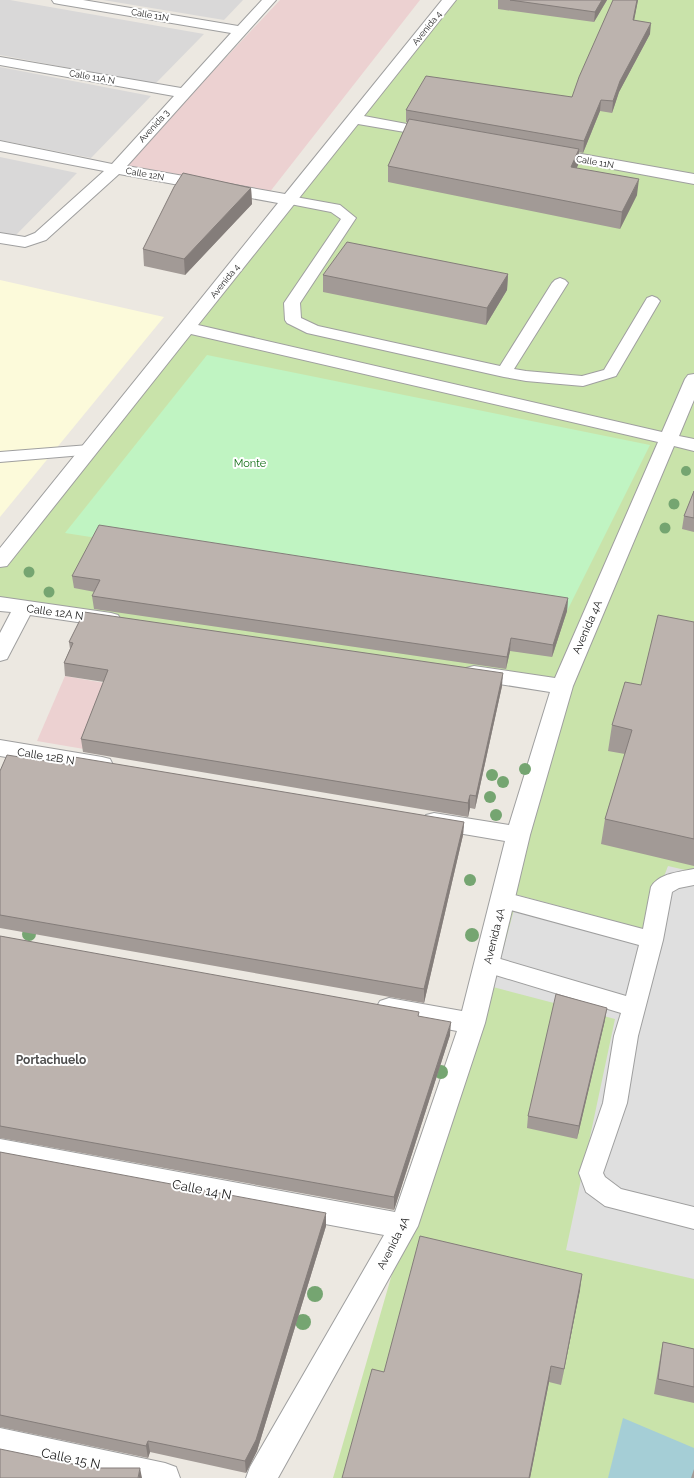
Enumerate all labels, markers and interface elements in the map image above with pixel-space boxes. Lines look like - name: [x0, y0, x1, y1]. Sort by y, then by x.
- street label: Calle 11N: [130, 7, 170, 23]
- street label: Avenida 4: [410, 9, 444, 47]
- street label: Calle 11A N: [68, 68, 116, 86]
- street label: Avenida 3: [137, 107, 171, 144]
- street label: Calle 11N: [575, 154, 615, 170]
- street label: Calle 12N: [125, 166, 165, 182]
- street label: Avenida 4: [208, 262, 242, 300]
- park label: Monte: [234, 457, 267, 470]
- street label: Avenida 4A: [570, 598, 605, 656]
- street label: Calle 12A N: [25, 602, 84, 623]
- street label: Calle 12B N: [16, 746, 76, 767]
- street label: Avenida 4A: [481, 906, 508, 965]
- district label: Portachuelo: [16, 1053, 86, 1067]
- street label: Calle 14 N: [171, 1176, 233, 1203]
- street label: Avenida 4A: [375, 1214, 412, 1272]
- street label: Calle 15 N: [40, 1445, 102, 1472]

